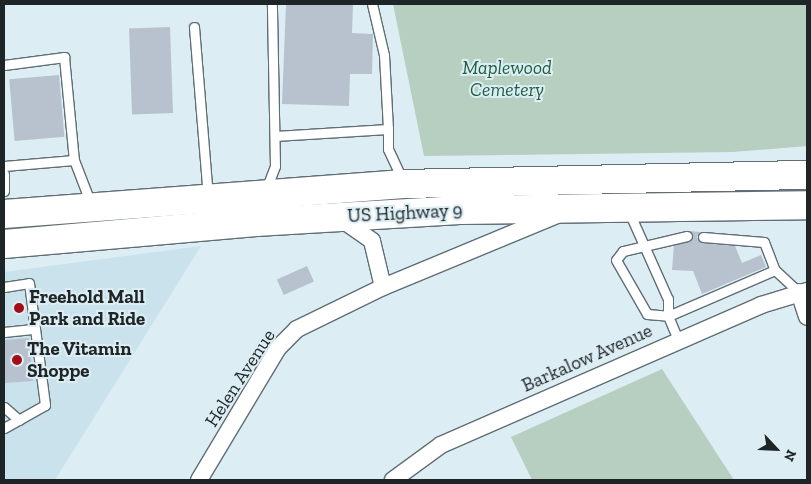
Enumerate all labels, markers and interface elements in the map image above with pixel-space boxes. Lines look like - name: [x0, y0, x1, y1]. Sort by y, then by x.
- park label: Maplewood Cemetery: [462, 57, 552, 101]
- street label: US Highway 9: [347, 199, 463, 227]
- place label: Freehold Mall Park and Ride: [29, 286, 145, 330]
- marker: Freehold Mall Park and Ride: [13, 302, 25, 314]
- street label: Barkalow Avenue: [518, 319, 656, 397]
- street label: Helen Avenue: [200, 325, 280, 431]
- place label: The Vitamin Shoppe: [27, 338, 132, 382]
- marker: The Vitamin Shoppe: [11, 354, 23, 366]
- north arrow: [751, 424, 801, 474]
- text: N: [780, 447, 800, 464]

